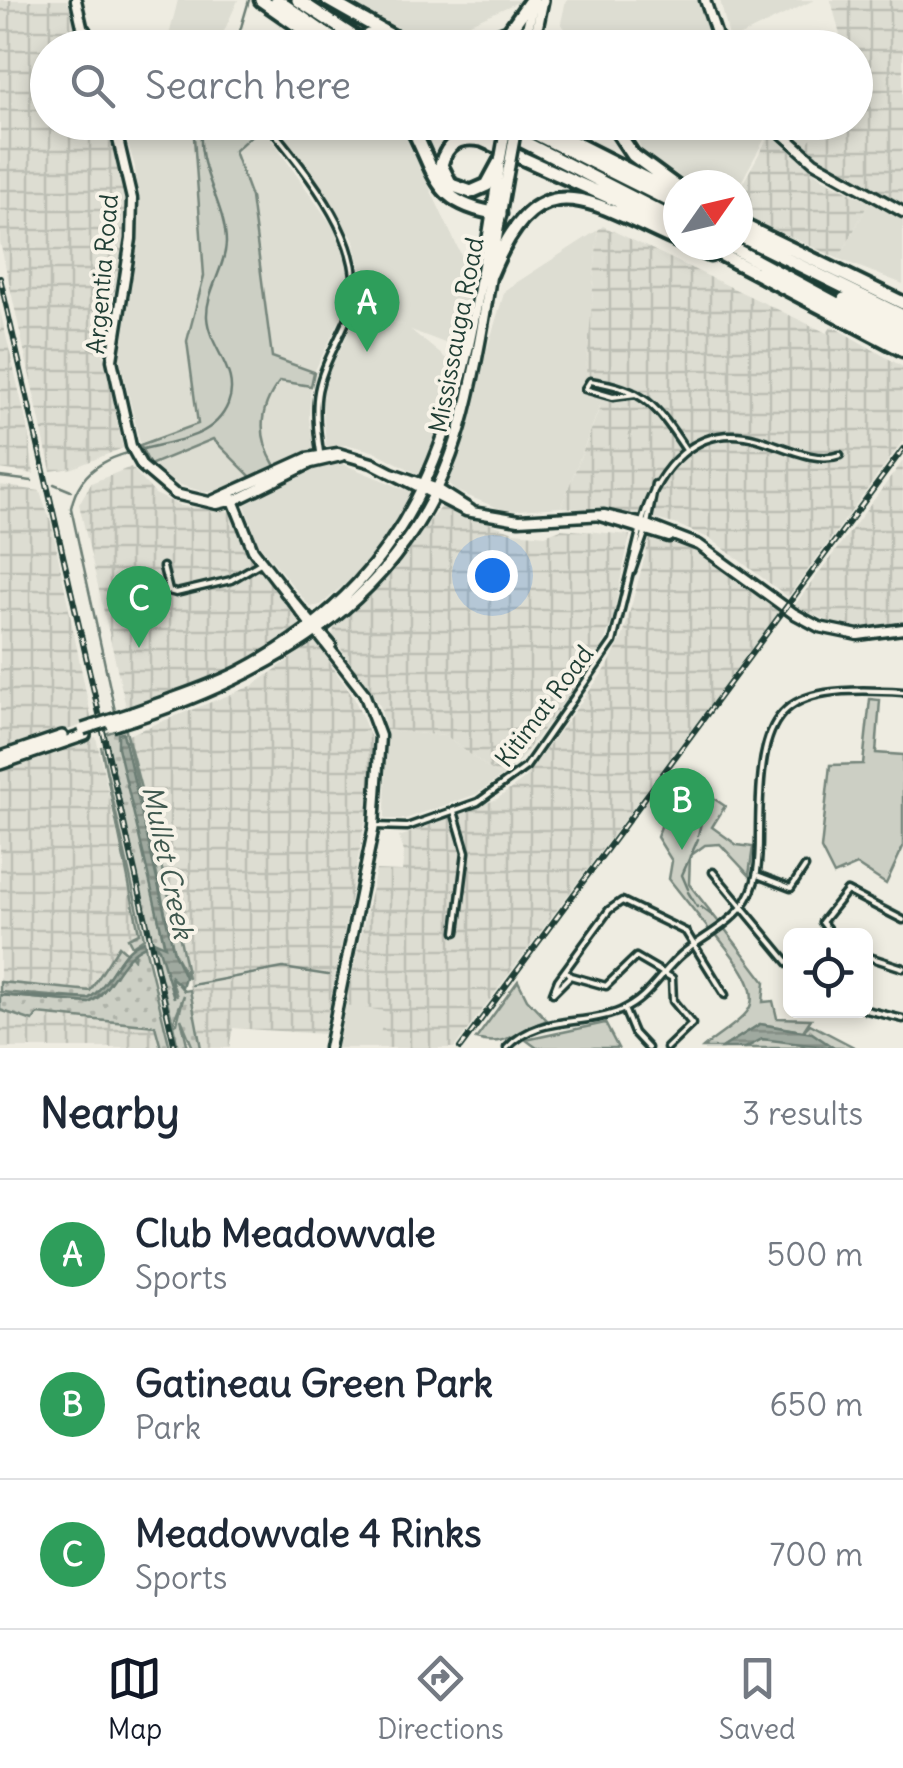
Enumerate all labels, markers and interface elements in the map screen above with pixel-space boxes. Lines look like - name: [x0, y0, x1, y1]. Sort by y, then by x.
- search box: [30, 30, 873, 140]
- icon: search: [65, 58, 120, 113]
- text: Search here: [145, 62, 351, 109]
- north arrow: [663, 170, 753, 260]
- street label: Argentia Road: [79, 193, 125, 355]
- street label: Mississauga Road: [421, 235, 491, 435]
- pin: A: [334, 270, 400, 352]
- your location: [467, 550, 518, 601]
- pin: C: [106, 566, 172, 648]
- street label: Kitimat Road: [488, 639, 600, 773]
- pin: B: [650, 768, 714, 850]
- water label: Mullet Creek: [134, 782, 202, 944]
- map controls: [783, 928, 873, 1018]
- button: locate: [783, 928, 873, 1018]
- text: Nearby: [40, 1087, 179, 1139]
- text: 3 results: [742, 1093, 863, 1134]
- text: Club Meadowvale: [135, 1210, 436, 1257]
- text: A: [62, 1234, 83, 1275]
- text: 500 m: [767, 1234, 863, 1275]
- text: Sports: [135, 1257, 227, 1298]
- text: Gatineau Green Park: [135, 1360, 493, 1407]
- text: B: [62, 1384, 83, 1425]
- text: 650 m: [769, 1384, 863, 1425]
- text: Park: [135, 1407, 201, 1448]
- text: Meadowvale 4 Rinks: [135, 1510, 482, 1557]
- text: C: [62, 1534, 83, 1575]
- text: 700 m: [770, 1534, 863, 1575]
- text: Sports: [135, 1557, 227, 1598]
- tab: Map: [107, 1651, 162, 1747]
- tab: Directions: [377, 1651, 504, 1747]
- tab: Saved: [719, 1651, 796, 1747]

